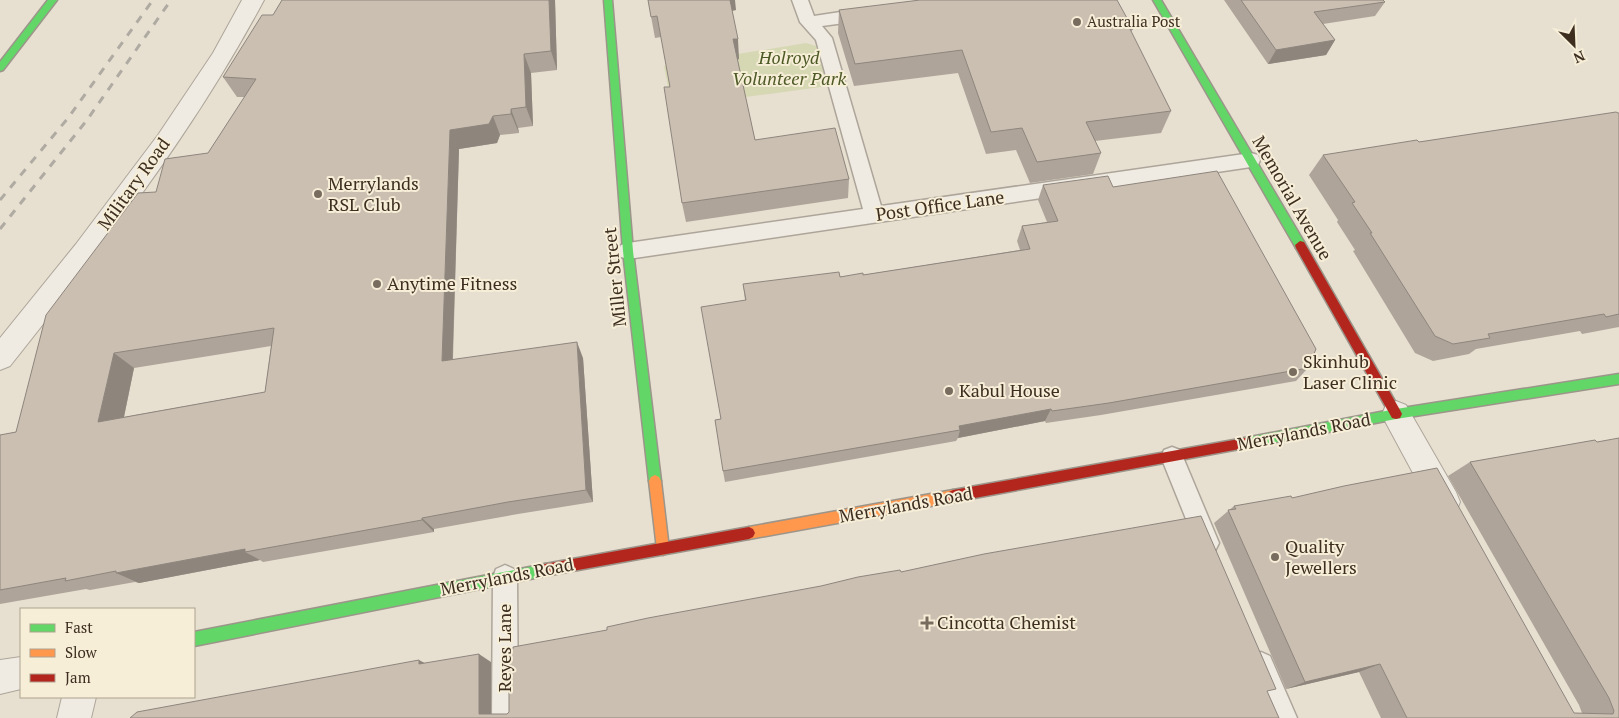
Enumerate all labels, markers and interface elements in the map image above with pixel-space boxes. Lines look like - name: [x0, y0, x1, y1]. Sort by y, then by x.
- place label: Australia Post: [1087, 11, 1181, 31]
- marker: Australia Post: [1071, 16, 1083, 28]
- north arrow: [1549, 20, 1599, 70]
- park label: Holroyd Volunteer Park: [732, 45, 846, 90]
- text: N: [1570, 46, 1588, 68]
- street label: Memorial Avenue: [1247, 131, 1338, 264]
- street label: Military Road: [92, 132, 175, 234]
- place label: Merrylands RSL Club: [328, 171, 419, 216]
- street label: Post Office Lane: [874, 184, 1006, 226]
- marker: Merrylands RSL Club: [312, 188, 324, 200]
- street label: Miller Street: [597, 226, 631, 328]
- place label: Anytime Fitness: [387, 271, 517, 295]
- marker: Anytime Fitness: [371, 278, 383, 290]
- place label: Skinhub Laser Clinic: [1303, 349, 1397, 394]
- marker: Skinhub Laser Clinic: [1287, 366, 1299, 378]
- place label: Kabul House: [959, 378, 1060, 402]
- marker: Kabul House: [943, 385, 955, 397]
- street label: Merrylands Road: [1235, 406, 1373, 456]
- street label: Merrylands Road: [837, 480, 975, 528]
- place label: Quality Jewellers: [1285, 534, 1357, 579]
- street label: Merrylands Road: [438, 551, 576, 601]
- marker: Quality Jewellers: [1269, 551, 1281, 563]
- street label: Reyes Lane: [492, 604, 516, 692]
- legend: [20, 608, 195, 698]
- place label: Cincotta Chemist: [937, 610, 1076, 634]
- text: Fast: [65, 617, 93, 637]
- marker: Cincotta Chemist: [921, 617, 933, 629]
- text: Slow: [65, 642, 98, 662]
- text: Jam: [65, 667, 91, 687]

